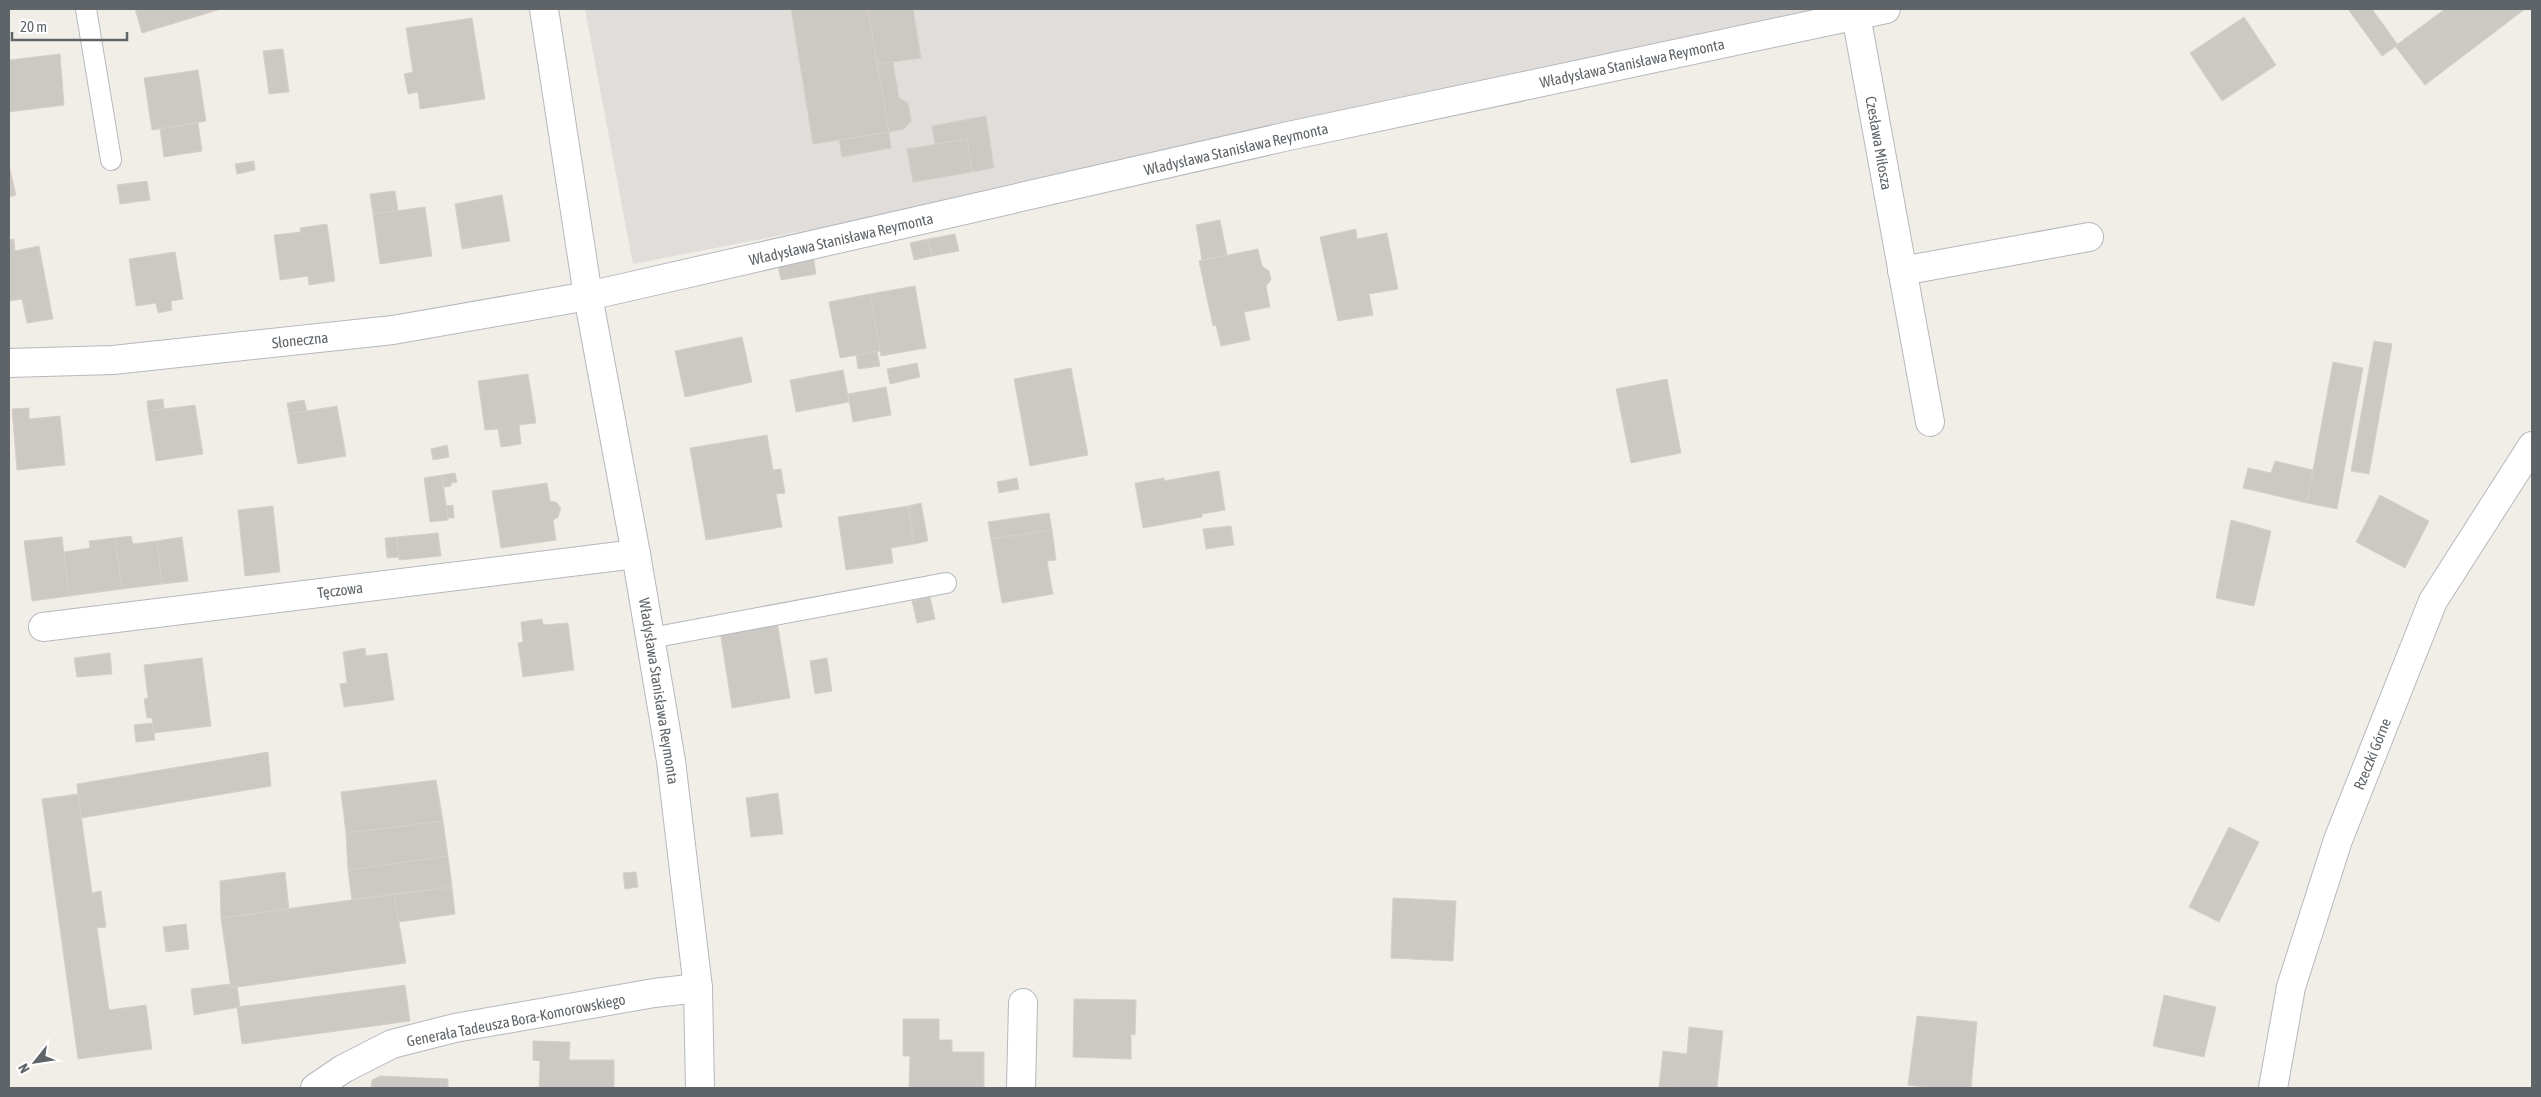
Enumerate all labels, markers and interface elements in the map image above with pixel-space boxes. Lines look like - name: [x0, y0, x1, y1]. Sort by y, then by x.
- scale bar: [12, 10, 128, 42]
- text: 20 m: [20, 18, 47, 35]
- street label: Władysława Stanisława Reymonta: [1538, 35, 1726, 91]
- street label: Czesława Miłosza: [1862, 95, 1896, 191]
- street label: Władysława Stanisława Reymonta: [1142, 120, 1330, 178]
- street label: Władysława Stanisława Reymonta: [747, 210, 935, 268]
- street label: Słoneczna: [271, 329, 329, 351]
- street label: Tęczowa: [316, 579, 364, 601]
- street label: Władysława Stanisława Reymonta: [636, 597, 682, 785]
- street label: Rzeczki Górne: [2350, 716, 2394, 792]
- street label: Generała Tadeusza Bora-Komorowskiego: [405, 990, 627, 1050]
- north arrow: [10, 1037, 60, 1087]
- text: N: [15, 1061, 33, 1076]

